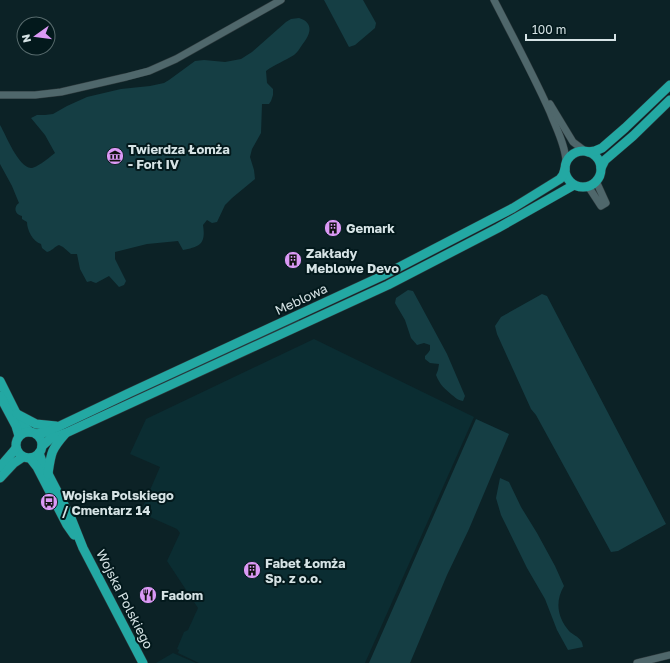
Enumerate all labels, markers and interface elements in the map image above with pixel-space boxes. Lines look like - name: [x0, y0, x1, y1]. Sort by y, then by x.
- north arrow: [16, 16, 56, 56]
- scale bar: [526, 16, 615, 42]
- text: 100 m: [532, 22, 566, 37]
- text: N: [18, 33, 33, 44]
- place label: Twierdza Łomża - Fort IV: [128, 141, 230, 172]
- museum icon: Twierdza Łomża - Fort IV: [105, 146, 125, 166]
- building icon: Gemark: [323, 218, 343, 238]
- place label: Gemark: [346, 220, 395, 236]
- place label: Zakłady Meblowe Devo: [306, 245, 399, 276]
- building icon: Zakłady Meblowe Devo: [283, 250, 303, 270]
- street label: Meblowa: [272, 280, 330, 318]
- place label: Wojska Polskiego / Cmentarz 14: [62, 487, 174, 518]
- bus stop icon: Wojska Polskiego / Cmentarz 14: [39, 492, 59, 512]
- street label: Wojska Polskiego: [93, 547, 157, 652]
- place label: Fabet Łomża Sp. z o.o.: [265, 555, 346, 586]
- building icon: Fabet Łomża Sp. z o.o.: [242, 560, 262, 580]
- restaurant icon: Fadom: [138, 585, 158, 605]
- place label: Fadom: [161, 587, 203, 603]

